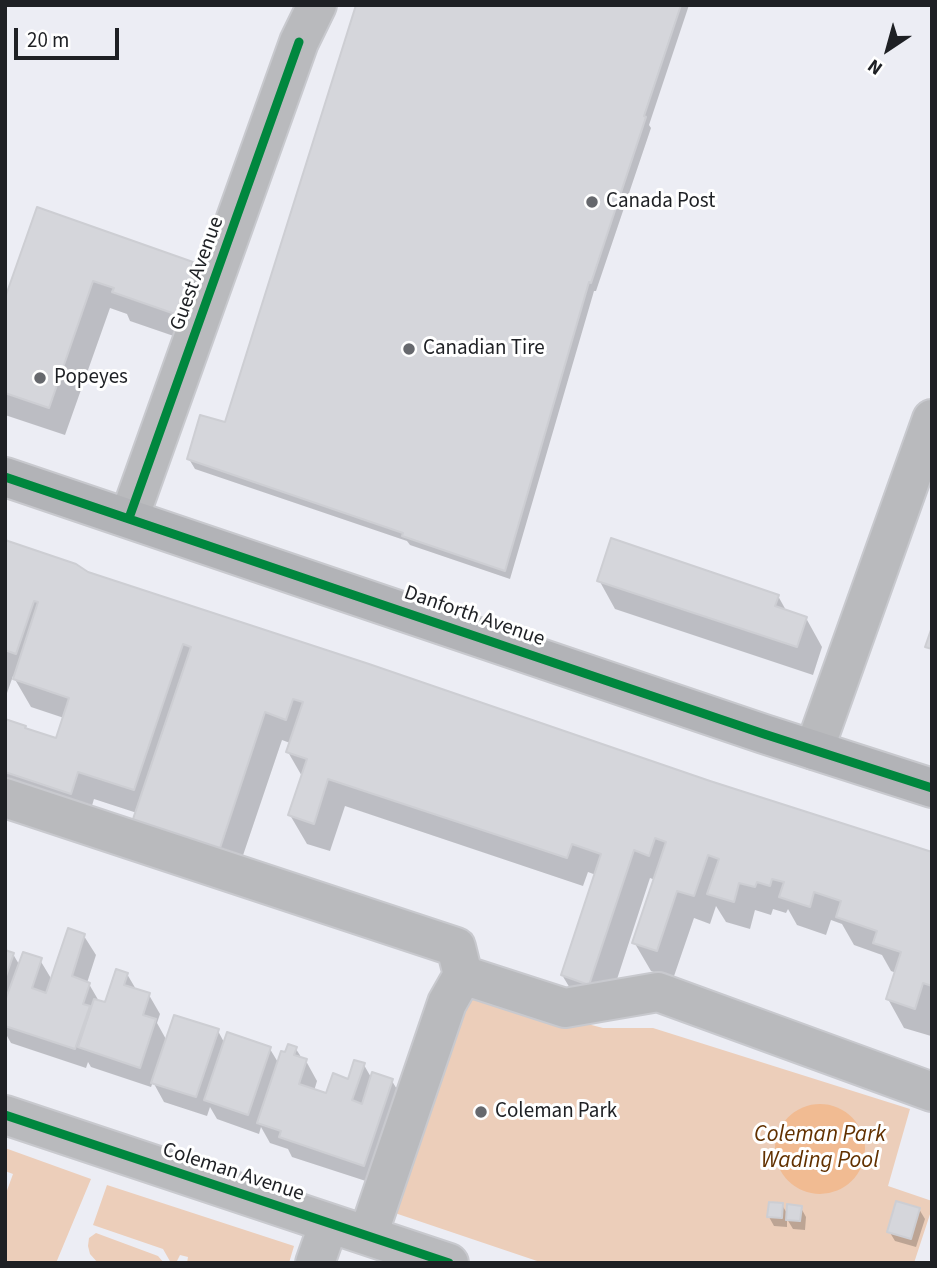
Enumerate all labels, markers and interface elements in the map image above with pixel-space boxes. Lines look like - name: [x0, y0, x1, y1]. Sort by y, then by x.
- scale bar: [18, 14, 122, 58]
- north arrow: [853, 14, 923, 84]
- text: 20 m: [27, 25, 69, 55]
- text: N: [862, 52, 888, 81]
- place label: Canada Post: [606, 189, 715, 215]
- marker: Canada Post: [584, 194, 600, 210]
- street label: Guest Avenue: [166, 214, 230, 334]
- place label: Canadian Tire: [423, 336, 545, 362]
- marker: Canadian Tire: [401, 341, 417, 357]
- place label: Popeyes: [54, 365, 128, 391]
- marker: Popeyes: [32, 370, 48, 386]
- street label: Danforth Avenue: [400, 581, 548, 653]
- place label: Coleman Park: [495, 1099, 617, 1125]
- marker: Coleman Park: [473, 1104, 489, 1120]
- water label: Coleman Park Wading Pool: [754, 1122, 886, 1176]
- street label: Coleman Avenue: [159, 1138, 307, 1208]

